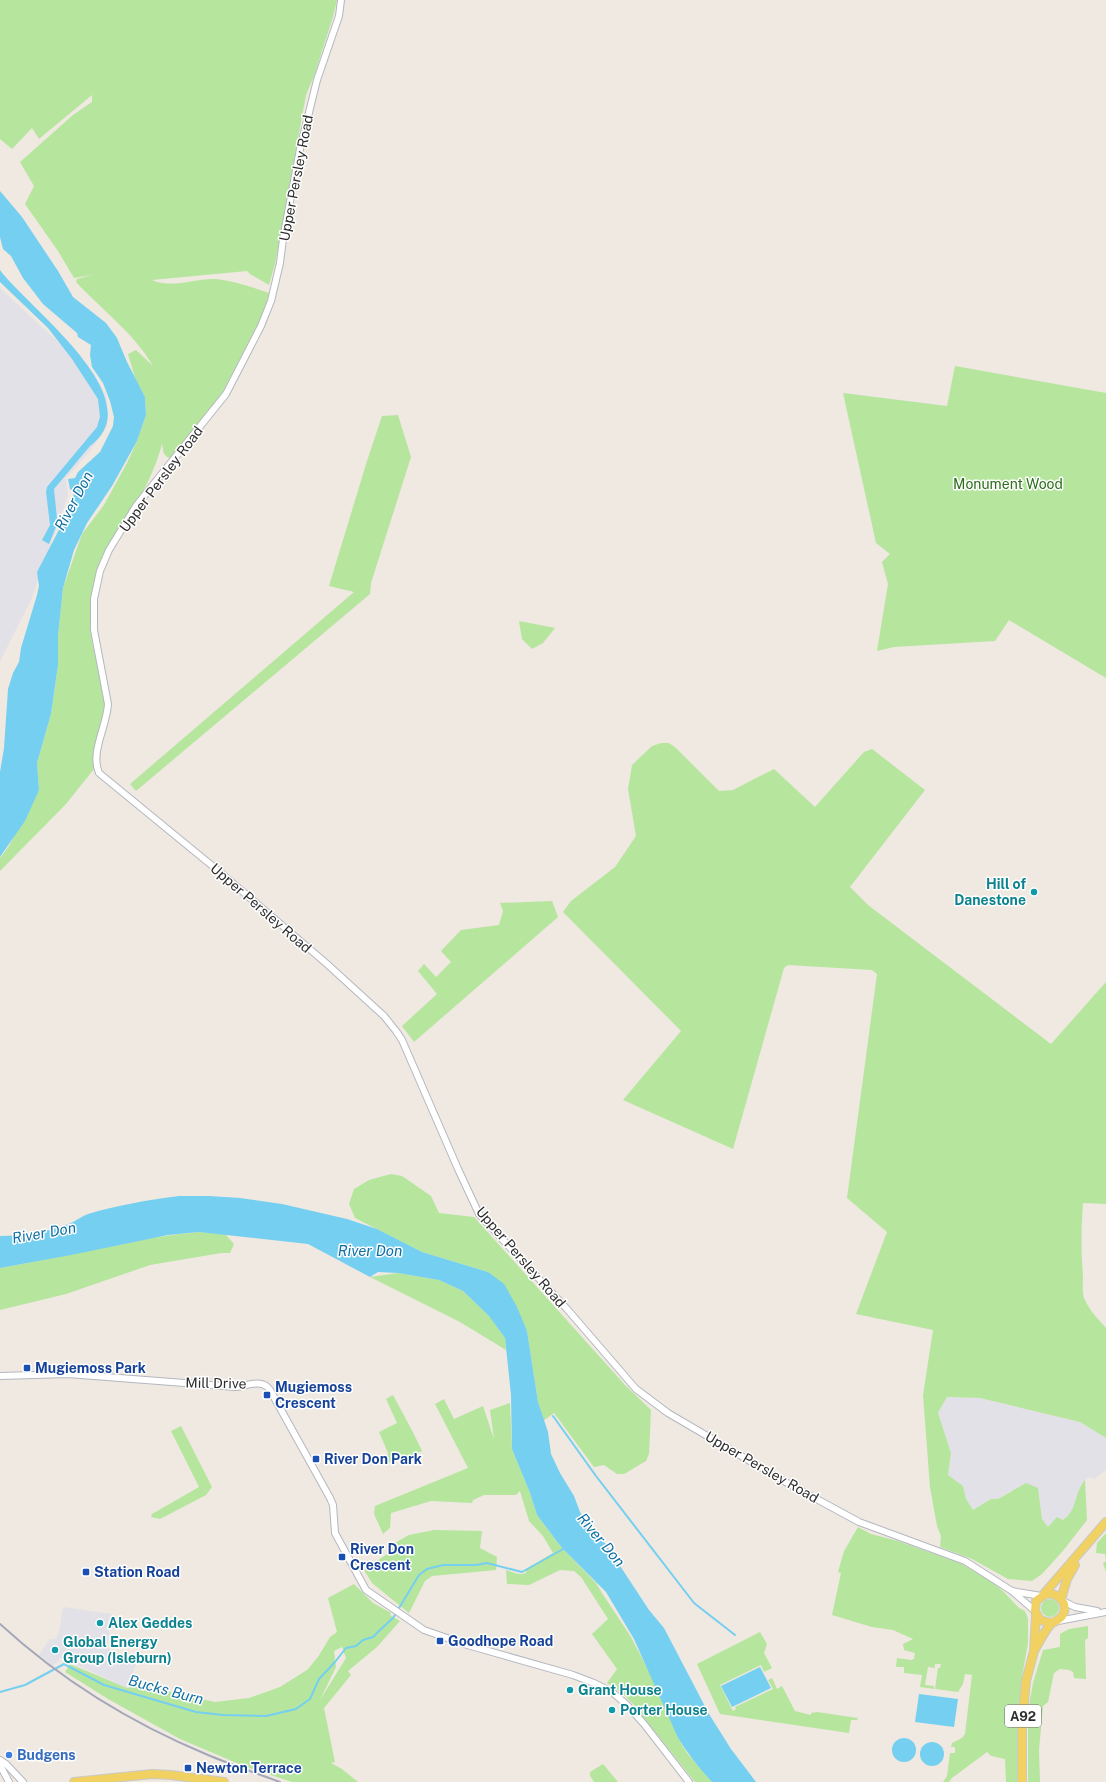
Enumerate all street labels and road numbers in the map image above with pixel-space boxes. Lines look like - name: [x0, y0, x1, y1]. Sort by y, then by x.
- street label: Upper Persley Road: [276, 114, 316, 242]
- street label: Upper Persley Road: [116, 423, 206, 535]
- street label: Upper Persley Road: [207, 860, 315, 956]
- street label: Upper Persley Road: [473, 1203, 569, 1311]
- street label: Mill Drive: [185, 1374, 247, 1392]
- street label: Upper Persley Road: [702, 1428, 822, 1506]
- road number: A92: [1005, 1705, 1041, 1727]

